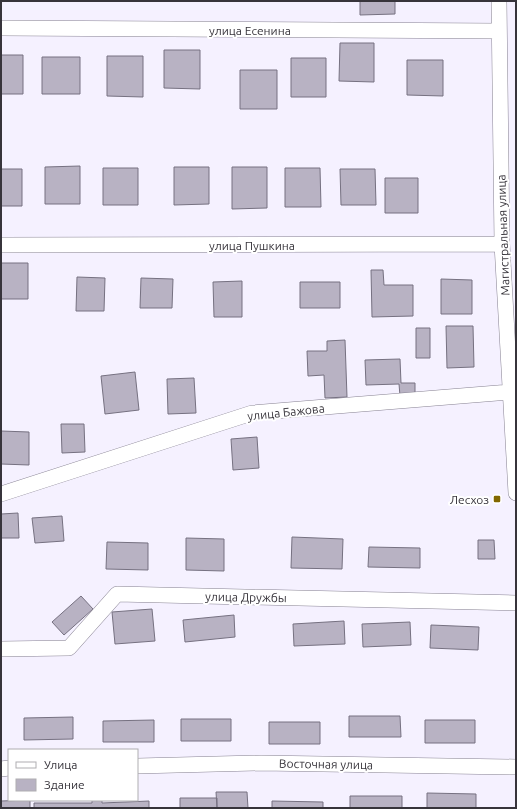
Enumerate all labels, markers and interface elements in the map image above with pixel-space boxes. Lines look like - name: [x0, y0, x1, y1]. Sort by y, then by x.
- street label: улица Есенина: [209, 24, 291, 37]
- street label: Магистральная улица: [494, 174, 512, 296]
- street label: улица Пушкина: [209, 239, 295, 252]
- street label: улица Бажова: [247, 401, 325, 423]
- place label: Лесхоз: [450, 493, 489, 506]
- marker: Лесхоз: [492, 494, 502, 504]
- street label: улица Дружбы: [205, 590, 287, 604]
- legend: [8, 749, 138, 801]
- street label: Восточная улица: [279, 757, 373, 771]
- text: Улица: [44, 758, 77, 771]
- text: Здание: [44, 778, 85, 791]

